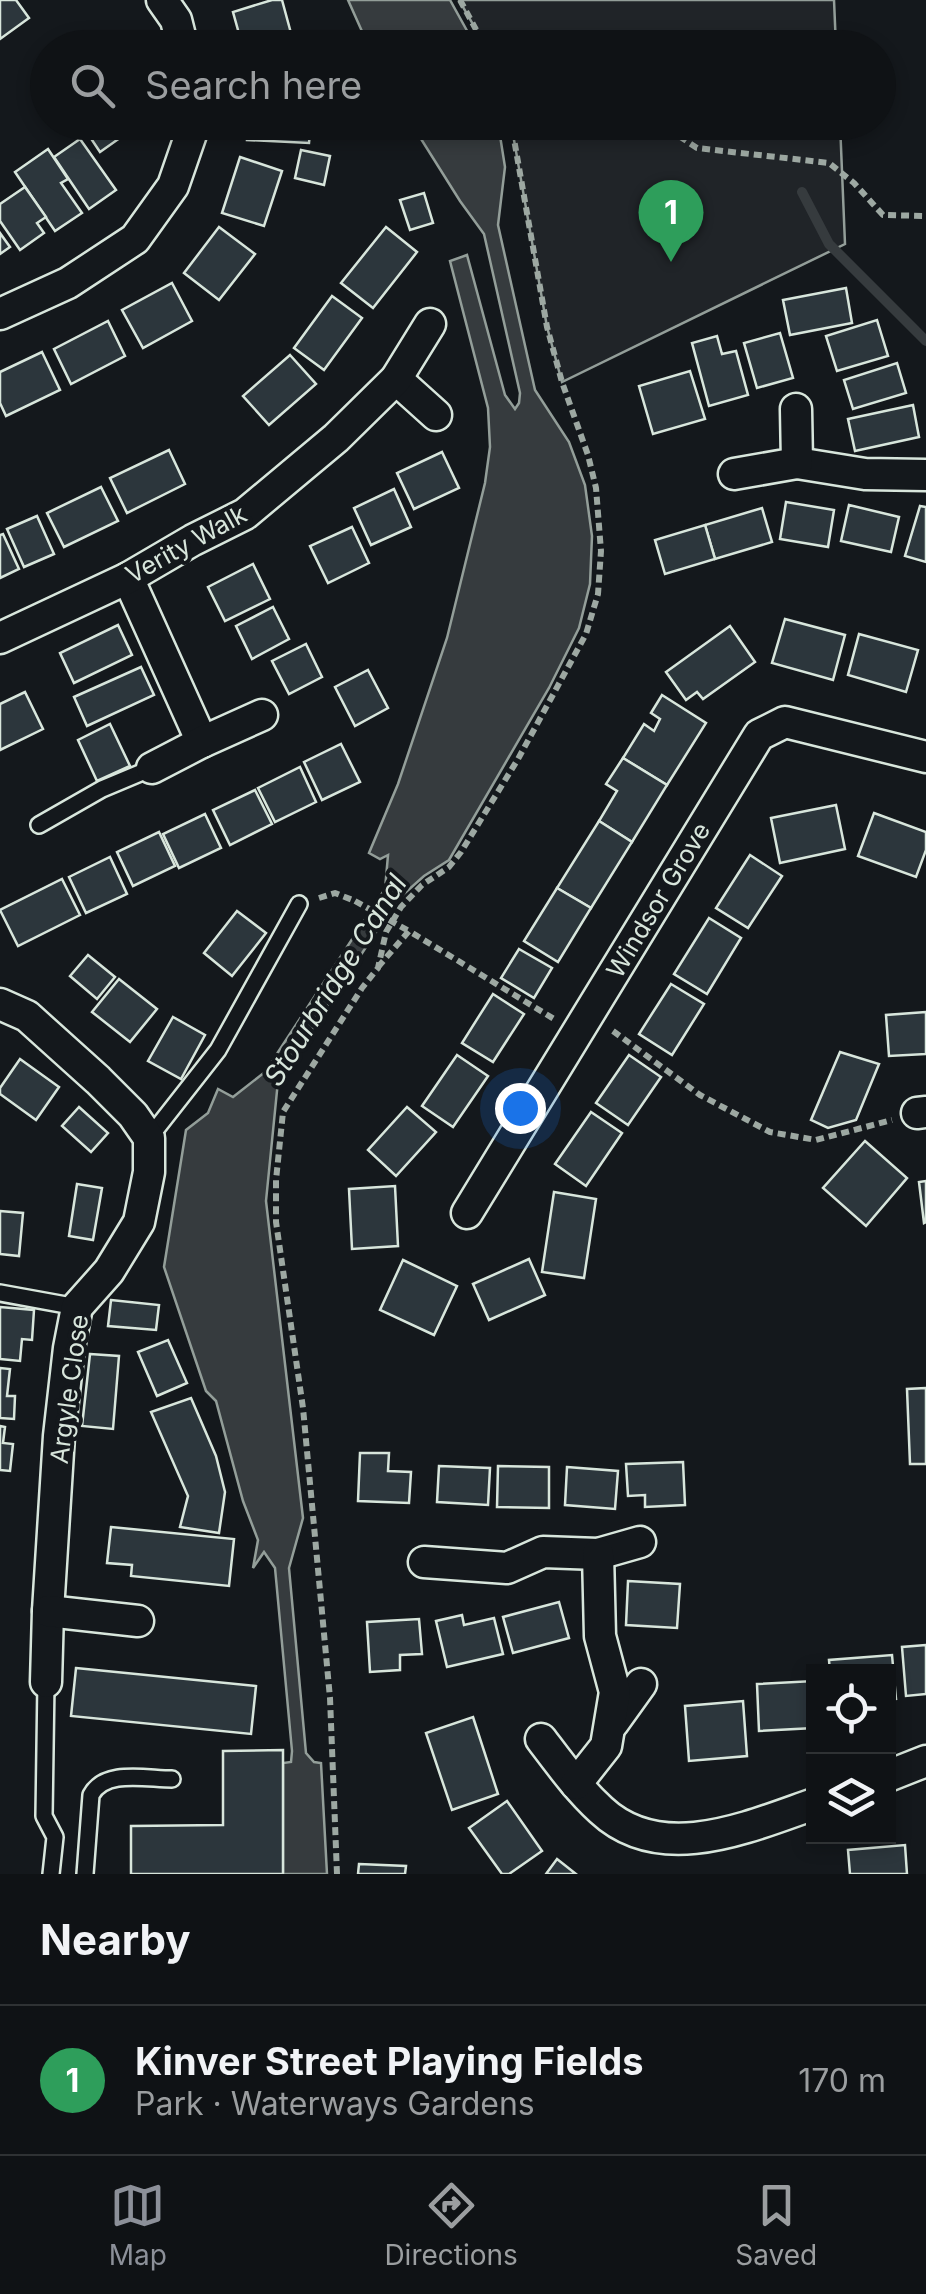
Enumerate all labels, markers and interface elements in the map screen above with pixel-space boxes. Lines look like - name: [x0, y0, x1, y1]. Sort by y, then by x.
- search box: [30, 30, 896, 140]
- icon: search: [65, 58, 120, 113]
- text: Search here: [145, 62, 362, 108]
- pin: 1: [638, 180, 704, 262]
- street label: Verity Walk: [120, 498, 252, 589]
- street label: Windsor Grove: [600, 817, 716, 983]
- water label: Stourbridge Canal: [256, 868, 414, 1092]
- your location: [495, 1083, 546, 1134]
- street label: Argyle Close: [44, 1312, 94, 1466]
- map controls: [806, 1664, 896, 1844]
- button: locate: [806, 1664, 896, 1754]
- button: layers: [806, 1754, 896, 1844]
- text: Nearby: [40, 1914, 191, 1965]
- text: Kinver Street Playing Fields: [135, 2038, 644, 2084]
- text: 1: [66, 2061, 79, 2100]
- text: 170 m: [798, 2061, 886, 2100]
- text: Park · Waterways Gardens: [135, 2084, 535, 2123]
- tab: Map: [109, 2178, 167, 2272]
- tab: Directions: [384, 2178, 518, 2272]
- tab: Saved: [735, 2178, 817, 2272]

